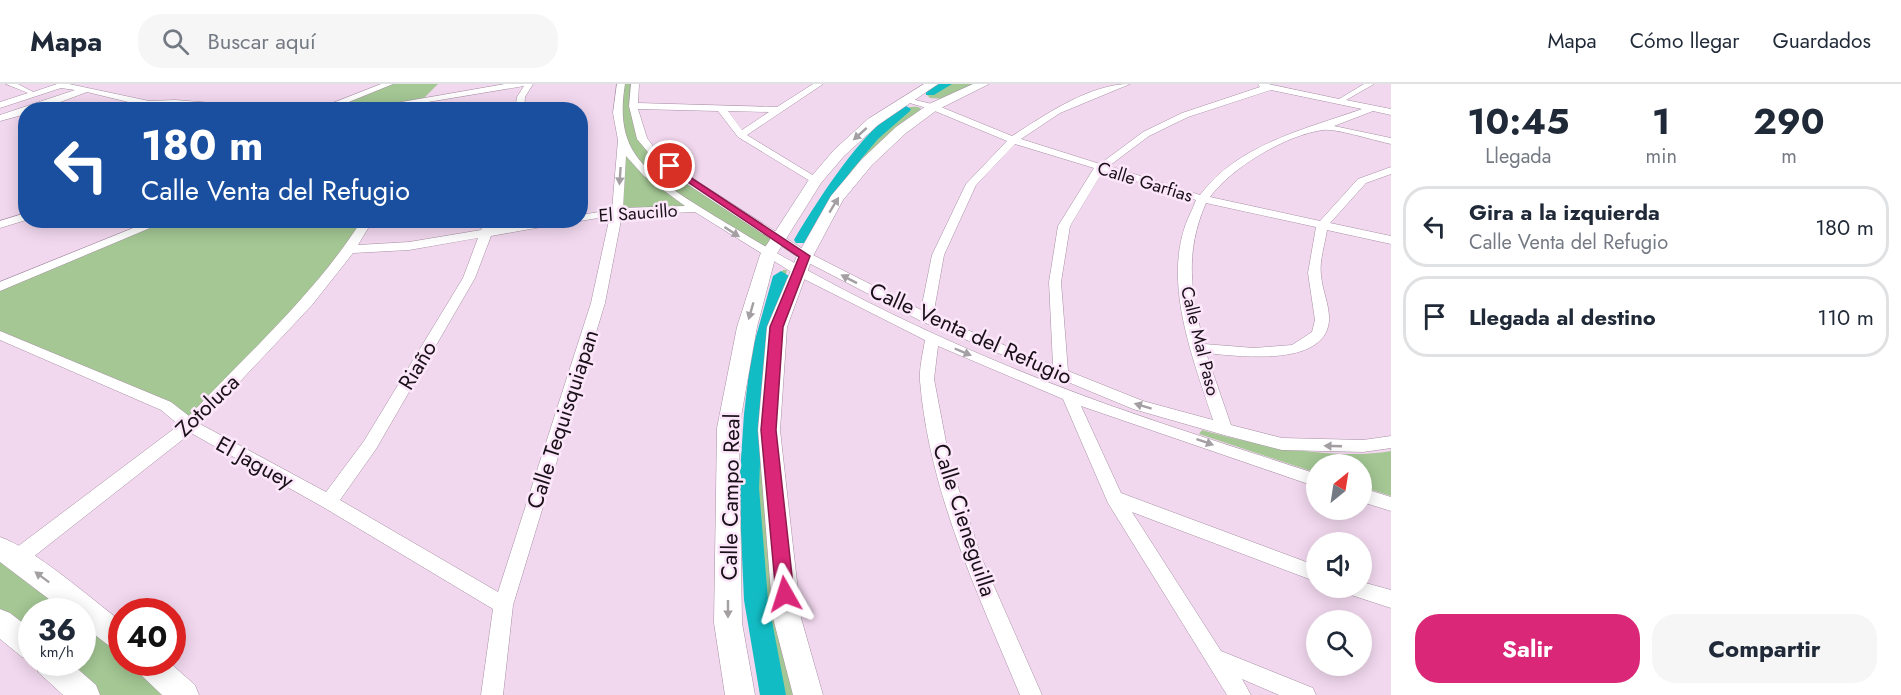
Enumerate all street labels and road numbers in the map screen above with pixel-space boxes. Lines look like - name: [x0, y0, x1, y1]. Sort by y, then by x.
- street label: Calle Garfias: [1094, 155, 1196, 209]
- street label: El Saucillo: [598, 197, 678, 229]
- street label: Calle Venta del Refugio: [864, 274, 1078, 392]
- street label: Calle Mal Paso: [1174, 284, 1226, 399]
- street label: Calle Tequisquiapan: [518, 325, 606, 513]
- street label: Riaño: [390, 334, 444, 396]
- street label: Zotoluca: [168, 366, 246, 444]
- street label: Calle Campo Real: [713, 413, 747, 581]
- street label: El Jaguey: [210, 428, 300, 497]
- street label: Calle Cieneguilla: [925, 439, 1005, 601]

